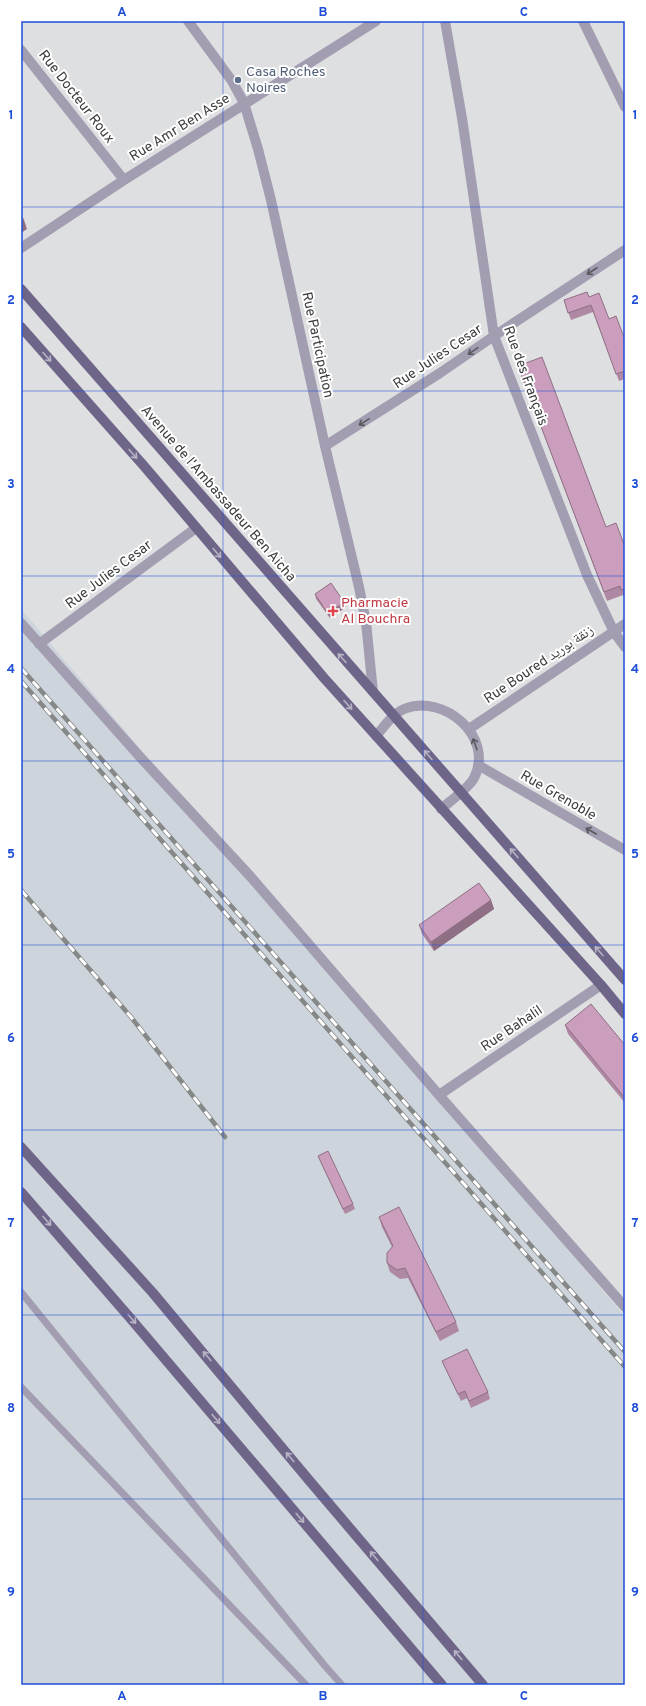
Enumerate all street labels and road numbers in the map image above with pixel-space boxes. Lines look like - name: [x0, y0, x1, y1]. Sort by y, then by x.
- street label: Rue Docteur Roux: [34, 47, 118, 147]
- street label: Rue Amr Ben Asse: [127, 90, 233, 166]
- street label: Rue Participation: [297, 290, 337, 400]
- street label: Rue Julies Cesar: [390, 321, 486, 393]
- street label: Rue des Français: [499, 324, 551, 428]
- street label: Avenue de l'Ambassadeur Ben Aicha: [137, 402, 299, 586]
- street label: Rue Julies Cesar: [62, 537, 156, 613]
- street label: Rue Boured زنقة بوريد: [481, 622, 597, 708]
- street label: Rue Grenoble: [517, 767, 599, 825]
- street label: Rue Bahalil: [478, 1002, 546, 1056]

